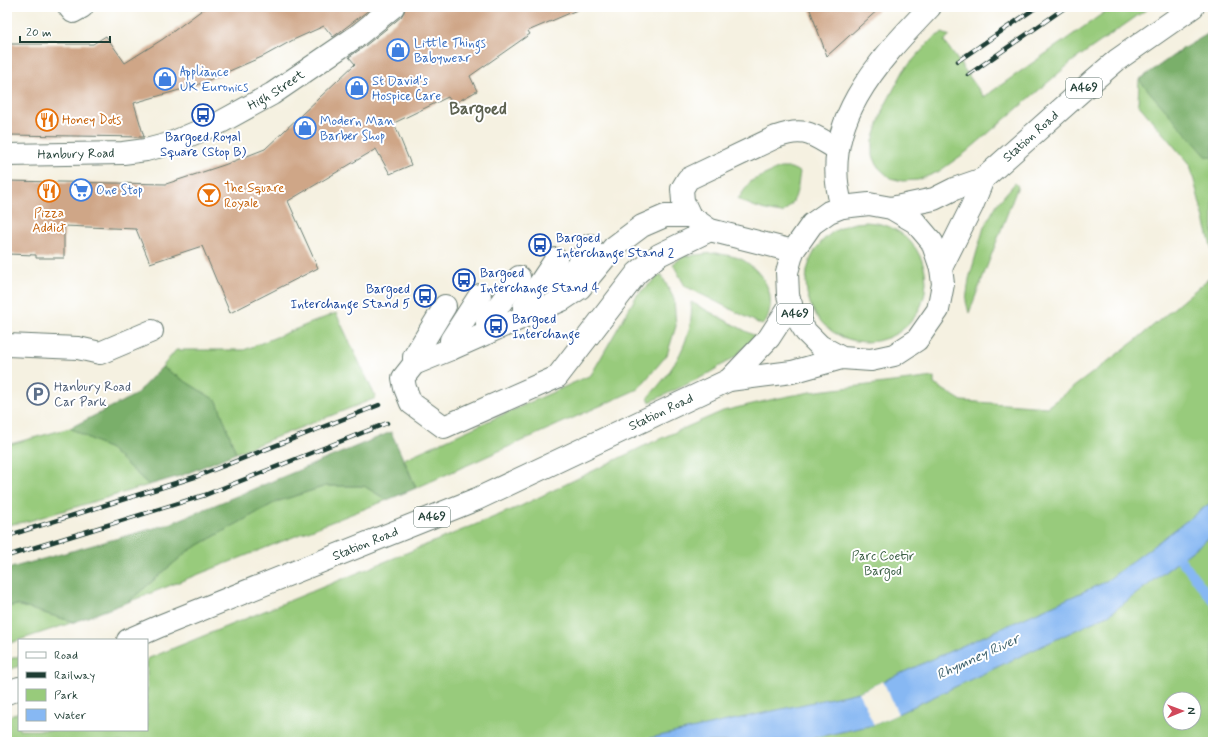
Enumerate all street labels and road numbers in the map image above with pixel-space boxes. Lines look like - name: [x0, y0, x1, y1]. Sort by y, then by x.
- street label: High Street: [244, 66, 308, 114]
- road number: A469: [1066, 78, 1102, 98]
- street label: Station Road: [999, 107, 1062, 166]
- street label: Hanbury Road: [37, 145, 115, 163]
- road number: A469: [777, 304, 813, 324]
- street label: Station Road: [626, 390, 696, 435]
- road number: A469: [414, 507, 450, 527]
- street label: Station Road: [330, 523, 401, 565]

